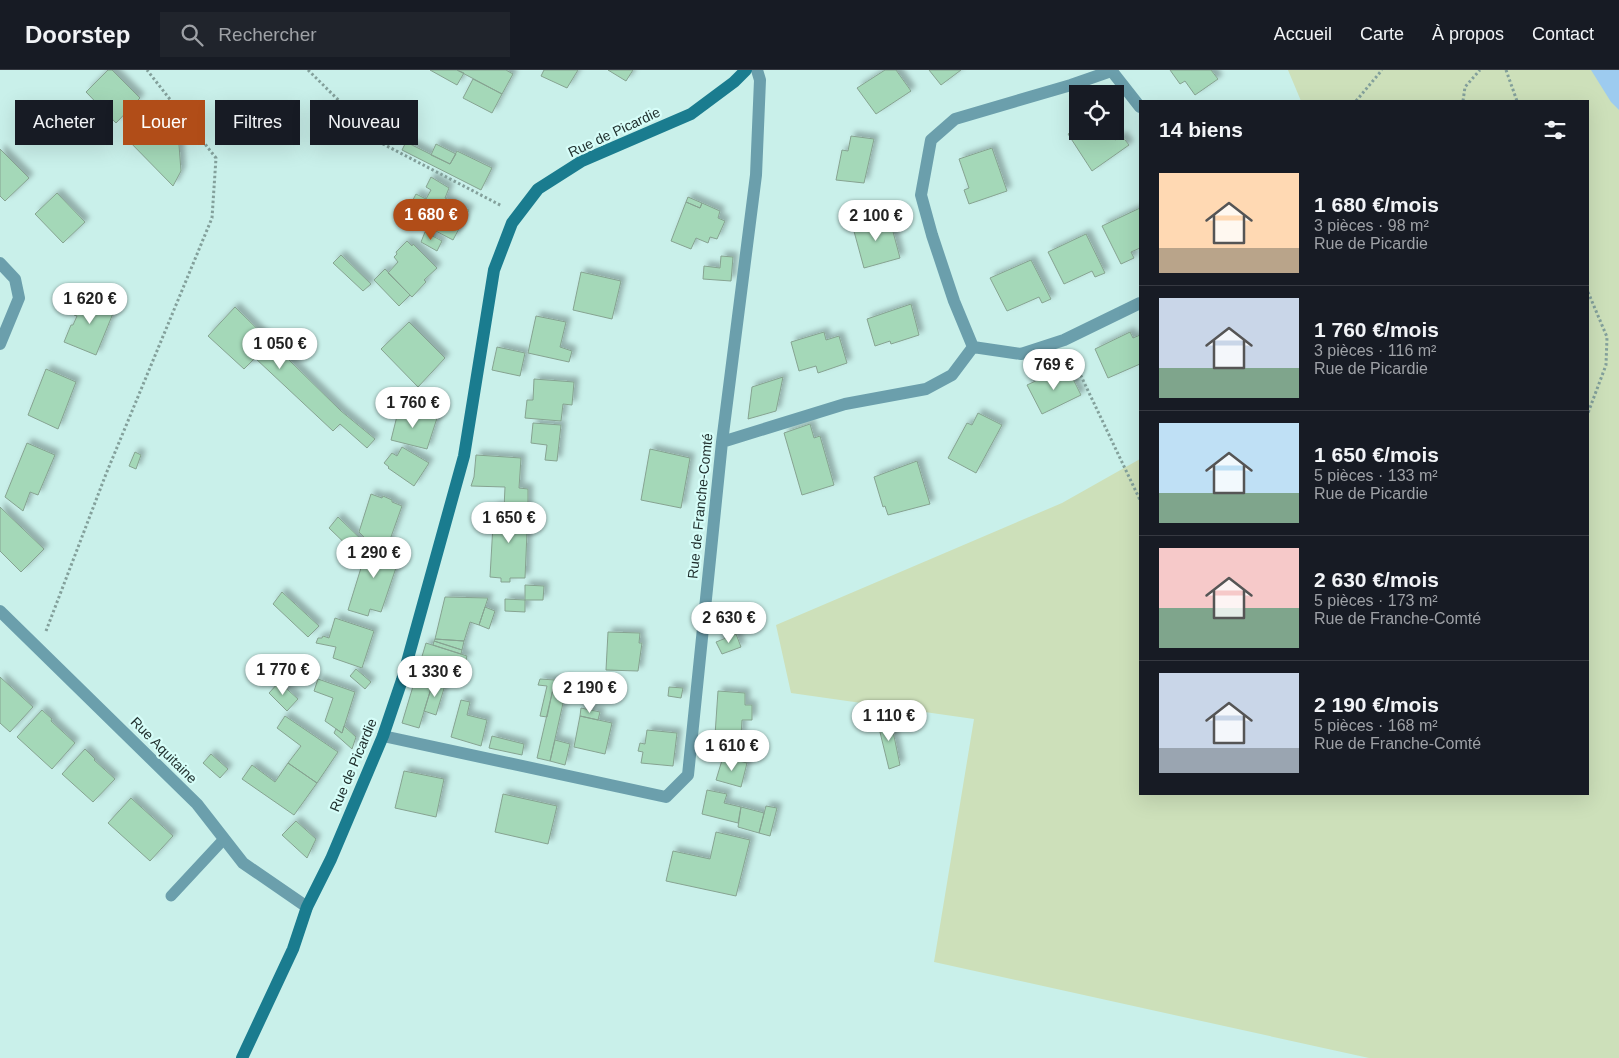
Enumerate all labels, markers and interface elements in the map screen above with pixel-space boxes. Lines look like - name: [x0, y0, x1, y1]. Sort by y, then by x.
- search box: [160, 12, 510, 57]
- text: Doorstep: [25, 21, 130, 48]
- icon: search: [178, 21, 206, 49]
- text: Rechercher: [218, 24, 317, 45]
- text: Accueil: [1274, 24, 1332, 44]
- text: Carte: [1360, 24, 1404, 44]
- text: À propos: [1432, 24, 1504, 44]
- text: Contact: [1532, 24, 1594, 44]
- map controls: [1069, 85, 1124, 140]
- button: locate: [1069, 85, 1124, 140]
- chip: Acheter: [15, 100, 113, 145]
- chip: Louer: [123, 100, 205, 145]
- chip: Filtres: [215, 100, 300, 145]
- chip: Nouveau: [310, 100, 418, 145]
- street label: Rue de Picardie: [565, 104, 663, 160]
- icon: filters: [1541, 116, 1569, 144]
- text: 14 biens: [1159, 118, 1243, 141]
- icon: home: [1199, 193, 1259, 253]
- text: 1 680 €/mois: [1314, 193, 1439, 216]
- pin: 1 680 €: [385, 198, 477, 241]
- pin: 2 100 €: [830, 200, 922, 242]
- text: 1 680 €: [404, 206, 458, 223]
- text: 2 100 €: [849, 207, 903, 224]
- text: 3 pièces · 98 m²: [1314, 217, 1429, 234]
- text: Rue de Picardie: [1314, 235, 1428, 252]
- pin: 1 620 €: [44, 282, 136, 325]
- text: 1 620 €: [63, 290, 117, 307]
- icon: home: [1199, 318, 1259, 378]
- text: 1 760 €/mois: [1314, 318, 1439, 341]
- pin: 1 050 €: [234, 328, 326, 370]
- text: 1 050 €: [253, 335, 307, 352]
- text: 3 pièces · 116 m²: [1314, 342, 1436, 359]
- pin: 769 €: [1019, 348, 1089, 391]
- text: 769 €: [1034, 356, 1074, 373]
- text: Rue de Picardie: [1314, 360, 1428, 377]
- pin: 1 760 €: [367, 386, 459, 429]
- text: 1 760 €: [386, 394, 440, 411]
- street label: Rue de Franche-Comté: [684, 432, 716, 580]
- icon: home: [1199, 443, 1259, 503]
- text: 1 650 €/mois: [1314, 443, 1439, 466]
- text: 5 pièces · 133 m²: [1314, 467, 1438, 484]
- text: Rue de Picardie: [1314, 485, 1428, 502]
- pin: 1 650 €: [463, 502, 555, 544]
- text: 1 650 €: [482, 509, 536, 526]
- pin: 1 290 €: [328, 536, 420, 579]
- text: 1 290 €: [347, 544, 401, 561]
- icon: home: [1199, 568, 1259, 628]
- text: 2 630 €/mois: [1314, 568, 1439, 591]
- text: 5 pièces · 173 m²: [1314, 592, 1438, 609]
- pin: 2 630 €: [683, 602, 775, 644]
- text: 2 630 €: [702, 609, 756, 626]
- text: Rue de Franche-Comté: [1314, 610, 1481, 627]
- pin: 1 770 €: [237, 654, 329, 696]
- pin: 1 330 €: [389, 656, 481, 698]
- text: 1 770 €: [256, 661, 310, 678]
- text: 1 330 €: [408, 663, 462, 680]
- pin: 2 190 €: [544, 672, 636, 714]
- text: 2 190 €: [563, 679, 617, 696]
- icon: home: [1199, 693, 1259, 753]
- text: 2 190 €/mois: [1314, 693, 1439, 716]
- pin: 1 110 €: [843, 700, 935, 742]
- text: 1 110 €: [863, 707, 915, 724]
- street label: Rue Aquitaine: [128, 714, 201, 787]
- street label: Rue de Picardie: [326, 716, 380, 814]
- text: 5 pièces · 168 m²: [1314, 717, 1438, 734]
- pin: 1 610 €: [686, 730, 778, 772]
- text: Rue de Franche-Comté: [1314, 735, 1481, 752]
- text: 1 610 €: [705, 737, 759, 754]

